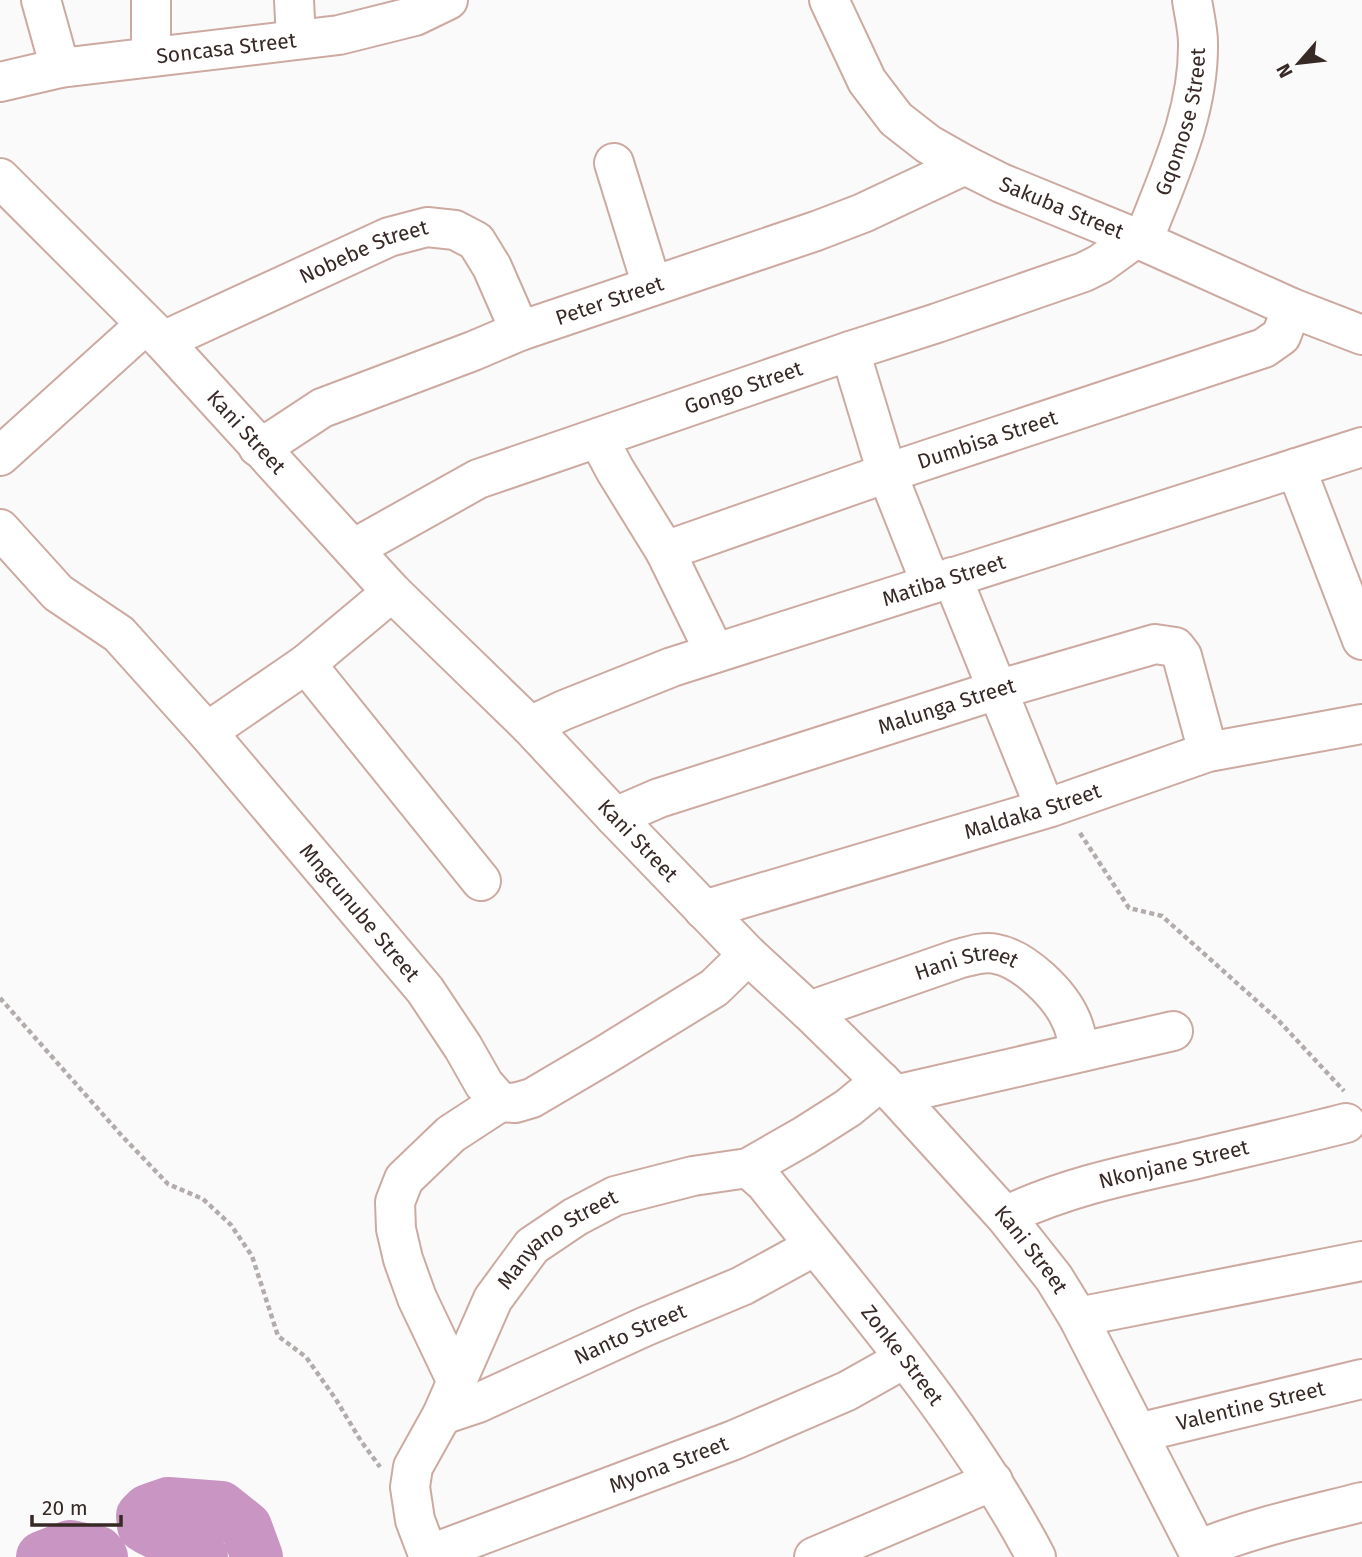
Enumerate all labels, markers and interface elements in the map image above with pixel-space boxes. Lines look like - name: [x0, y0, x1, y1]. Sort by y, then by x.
- street label: Soncasa Street: [155, 27, 298, 70]
- north arrow: [1264, 28, 1334, 98]
- street label: Gqomose Street: [1149, 47, 1211, 199]
- text: N: [1271, 60, 1298, 82]
- street label: Sakuba Street: [995, 171, 1128, 245]
- street label: Nobebe Street: [295, 214, 431, 289]
- street label: Peter Street: [552, 270, 667, 331]
- street label: Gongo Street: [681, 355, 806, 420]
- street label: Kani Street: [201, 385, 291, 480]
- street label: Dumbisa Street: [914, 404, 1061, 475]
- street label: Matiba Street: [879, 548, 1009, 612]
- street label: Malunga Street: [875, 672, 1019, 740]
- street label: Maldaka Street: [961, 777, 1105, 845]
- street label: Kani Street: [592, 794, 684, 888]
- street label: Mngcunube Street: [294, 838, 425, 987]
- street label: Hani Street: [911, 940, 1023, 986]
- street label: Nkonjane Street: [1096, 1134, 1252, 1195]
- street label: Manyano Street: [492, 1184, 622, 1294]
- street label: Kani Street: [989, 1200, 1074, 1299]
- street label: Nanto Street: [570, 1298, 691, 1370]
- street label: Zonke Street: [855, 1300, 949, 1411]
- street label: Valentine Street: [1174, 1375, 1328, 1436]
- street label: Myona Street: [605, 1430, 732, 1499]
- scale bar: [32, 1484, 121, 1528]
- text: 20 m: [42, 1495, 88, 1521]

